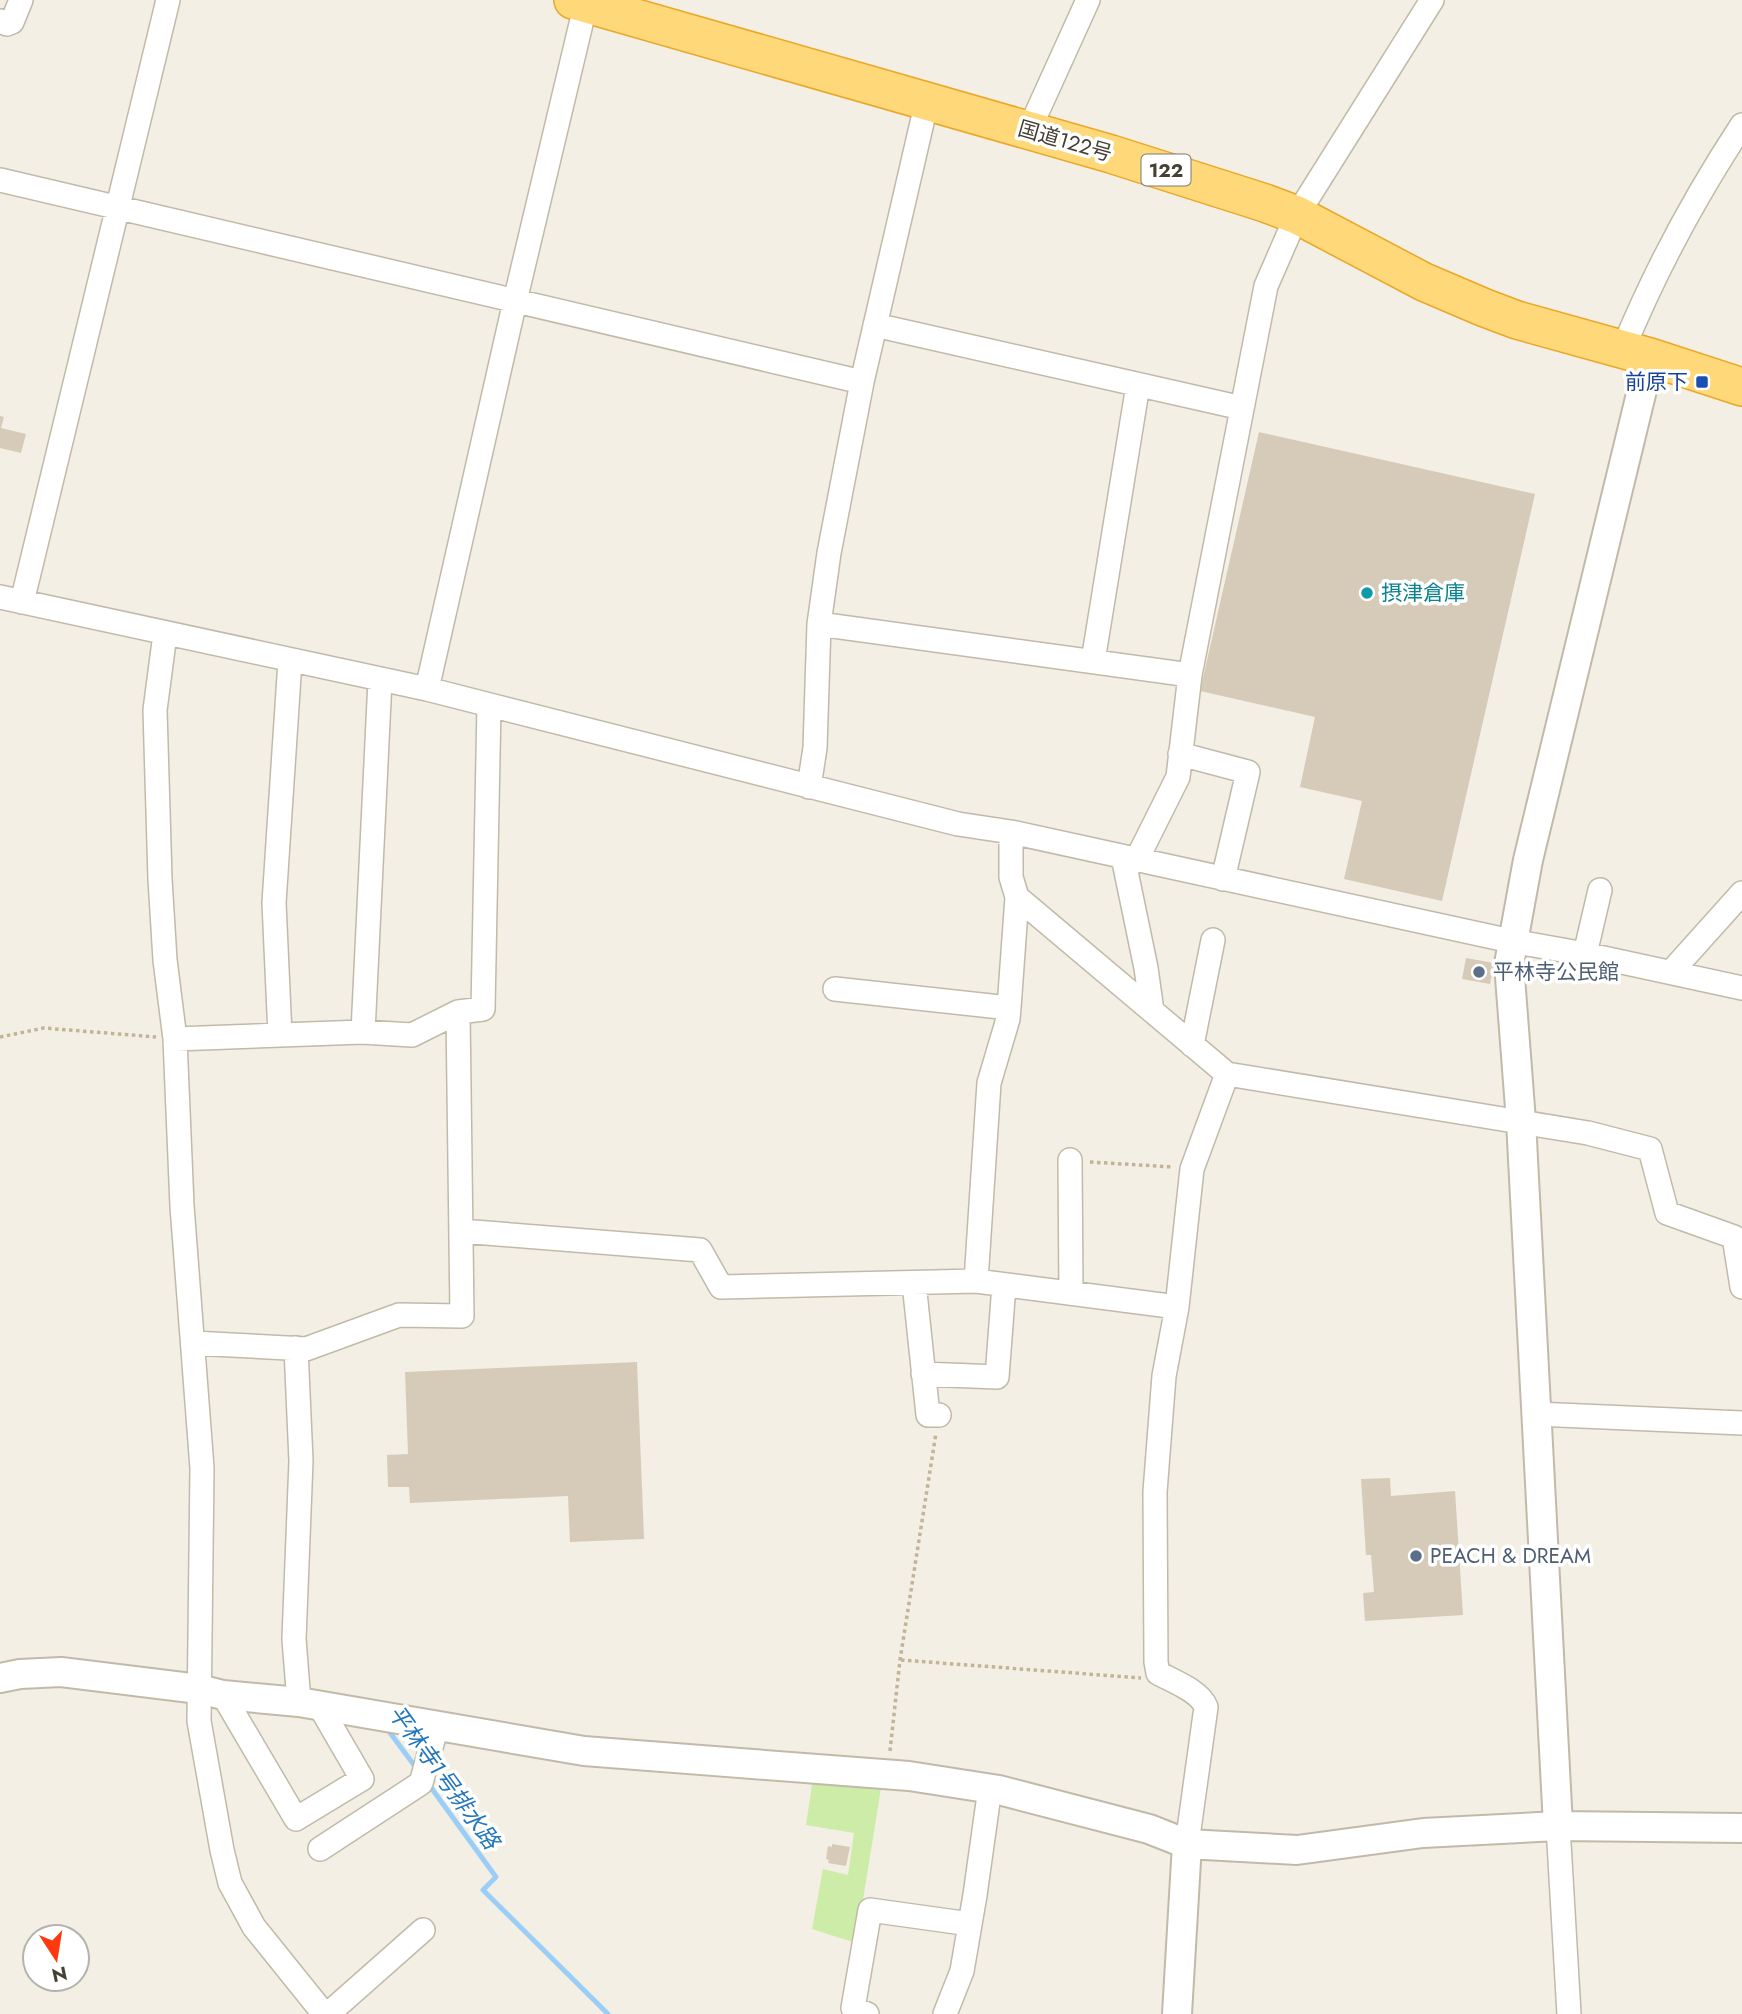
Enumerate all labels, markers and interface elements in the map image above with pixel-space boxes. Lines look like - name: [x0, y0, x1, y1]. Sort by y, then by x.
- street label: 国道122号: [1015, 113, 1115, 169]
- road number: 122: [1142, 154, 1190, 186]
- place label: 前原下: [1625, 367, 1688, 397]
- marker: 前原下: [1694, 374, 1710, 390]
- place label: 摂津倉庫: [1381, 578, 1465, 608]
- marker: 摂津倉庫: [1359, 585, 1375, 601]
- place label: 平林寺公民館: [1493, 957, 1619, 987]
- marker: 平林寺公民館: [1471, 964, 1487, 980]
- place label: PEACH & DREAM: [1430, 1541, 1591, 1571]
- marker: PEACH & DREAM: [1408, 1548, 1424, 1564]
- water label: 平林寺1号排水路: [380, 1698, 509, 1858]
- north arrow: [21, 1923, 91, 1993]
- text: N: [49, 1959, 70, 1989]

